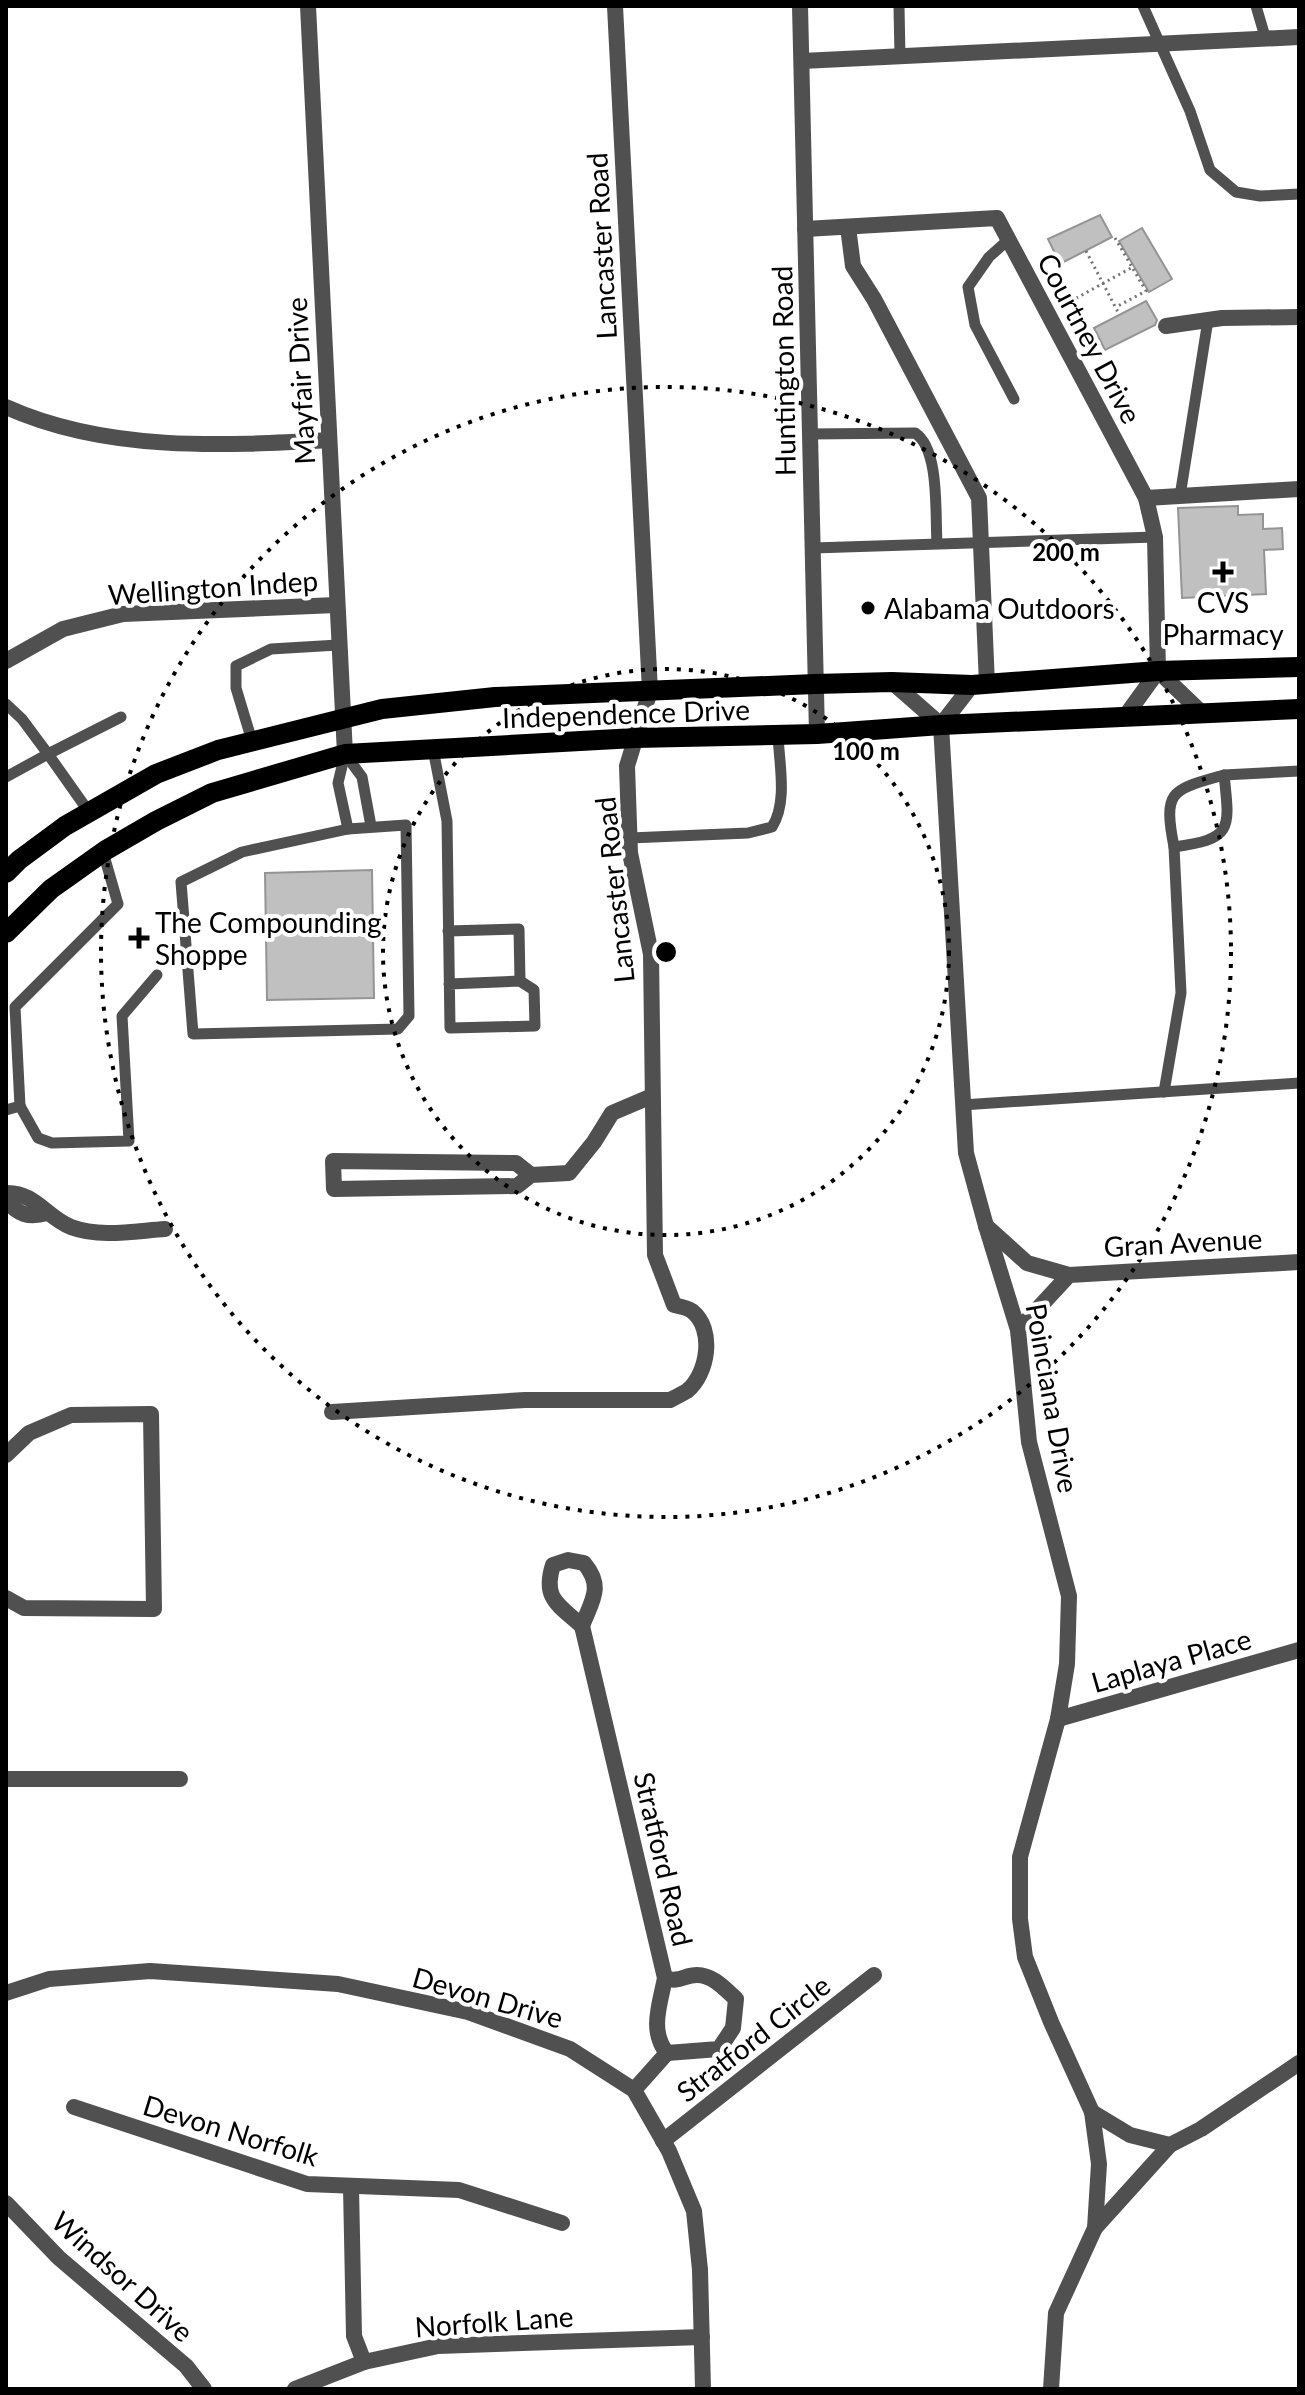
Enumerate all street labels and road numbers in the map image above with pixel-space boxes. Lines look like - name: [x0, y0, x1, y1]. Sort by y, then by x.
- street label: Lancaster Road: [579, 152, 623, 340]
- street label: Courtney Drive: [1031, 247, 1149, 429]
- street label: Huntington Road: [764, 266, 802, 476]
- street label: Mayfair Drive: [279, 296, 321, 466]
- street label: Wellington Indep: [107, 563, 319, 611]
- street label: Independence Drive: [502, 692, 750, 734]
- street label: Lancaster Road: [587, 795, 641, 985]
- street label: Gran Avenue: [1103, 1221, 1263, 1263]
- street label: Poinciana Drive: [1020, 1301, 1086, 1495]
- street label: Laplaya Place: [1087, 1621, 1255, 1699]
- street label: Stratford Road: [627, 1769, 701, 1949]
- street label: Devon Drive: [409, 1959, 567, 2035]
- street label: Stratford Circle: [670, 1968, 836, 2108]
- street label: Devon Norfolk: [139, 2087, 323, 2173]
- street label: Windsor Drive: [45, 2204, 201, 2348]
- street label: Norfolk Lane: [414, 2298, 574, 2344]

